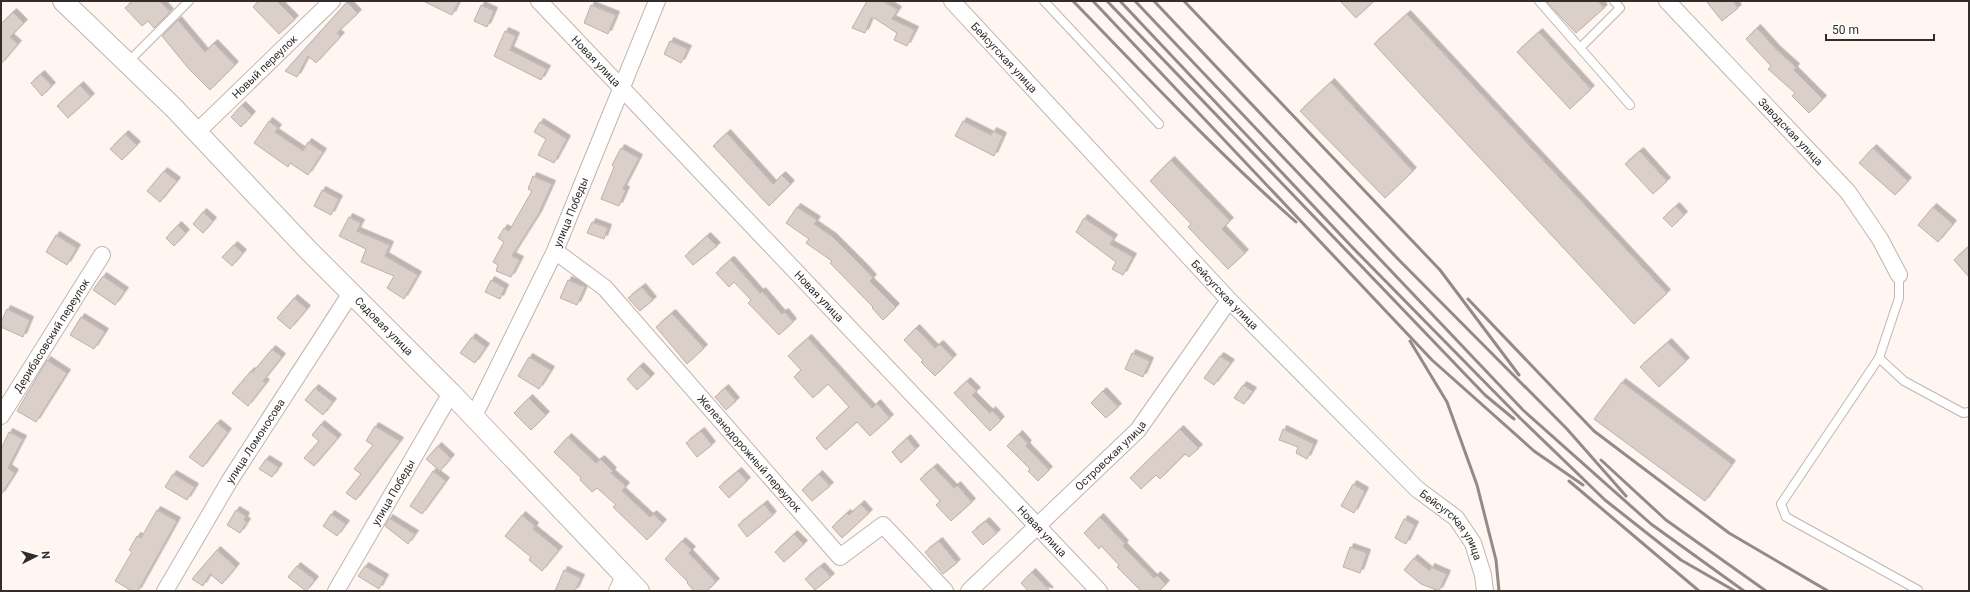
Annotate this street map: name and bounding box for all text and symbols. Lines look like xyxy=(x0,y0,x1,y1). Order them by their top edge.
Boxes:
scale bar xyxy=(1826,16,1934,42)
street label: Бейсугская улица xyxy=(968,20,1040,96)
text: 50 m xyxy=(1832,23,1859,37)
street label: Новый переулок xyxy=(229,32,300,101)
street label: Новая улица xyxy=(569,33,623,90)
street label: Заводская улица xyxy=(1755,96,1825,168)
street label: улица Победы xyxy=(551,176,591,249)
street label: Бейсугская улица xyxy=(1188,258,1261,333)
street label: Новая улица xyxy=(792,268,846,325)
street label: Дерибасовский переулок xyxy=(11,276,93,395)
street label: Садовая улица xyxy=(352,294,416,358)
street label: Железнодорожный переулок xyxy=(695,393,804,515)
street label: улица Ломоносова xyxy=(223,396,288,486)
street label: Островская улица xyxy=(1073,419,1149,493)
street label: улица Победы xyxy=(369,457,418,528)
street label: Бейсугская улица xyxy=(1417,487,1484,562)
street label: Новая улица xyxy=(1015,503,1069,560)
north arrow xyxy=(16,536,56,576)
text: N xyxy=(39,550,52,560)

